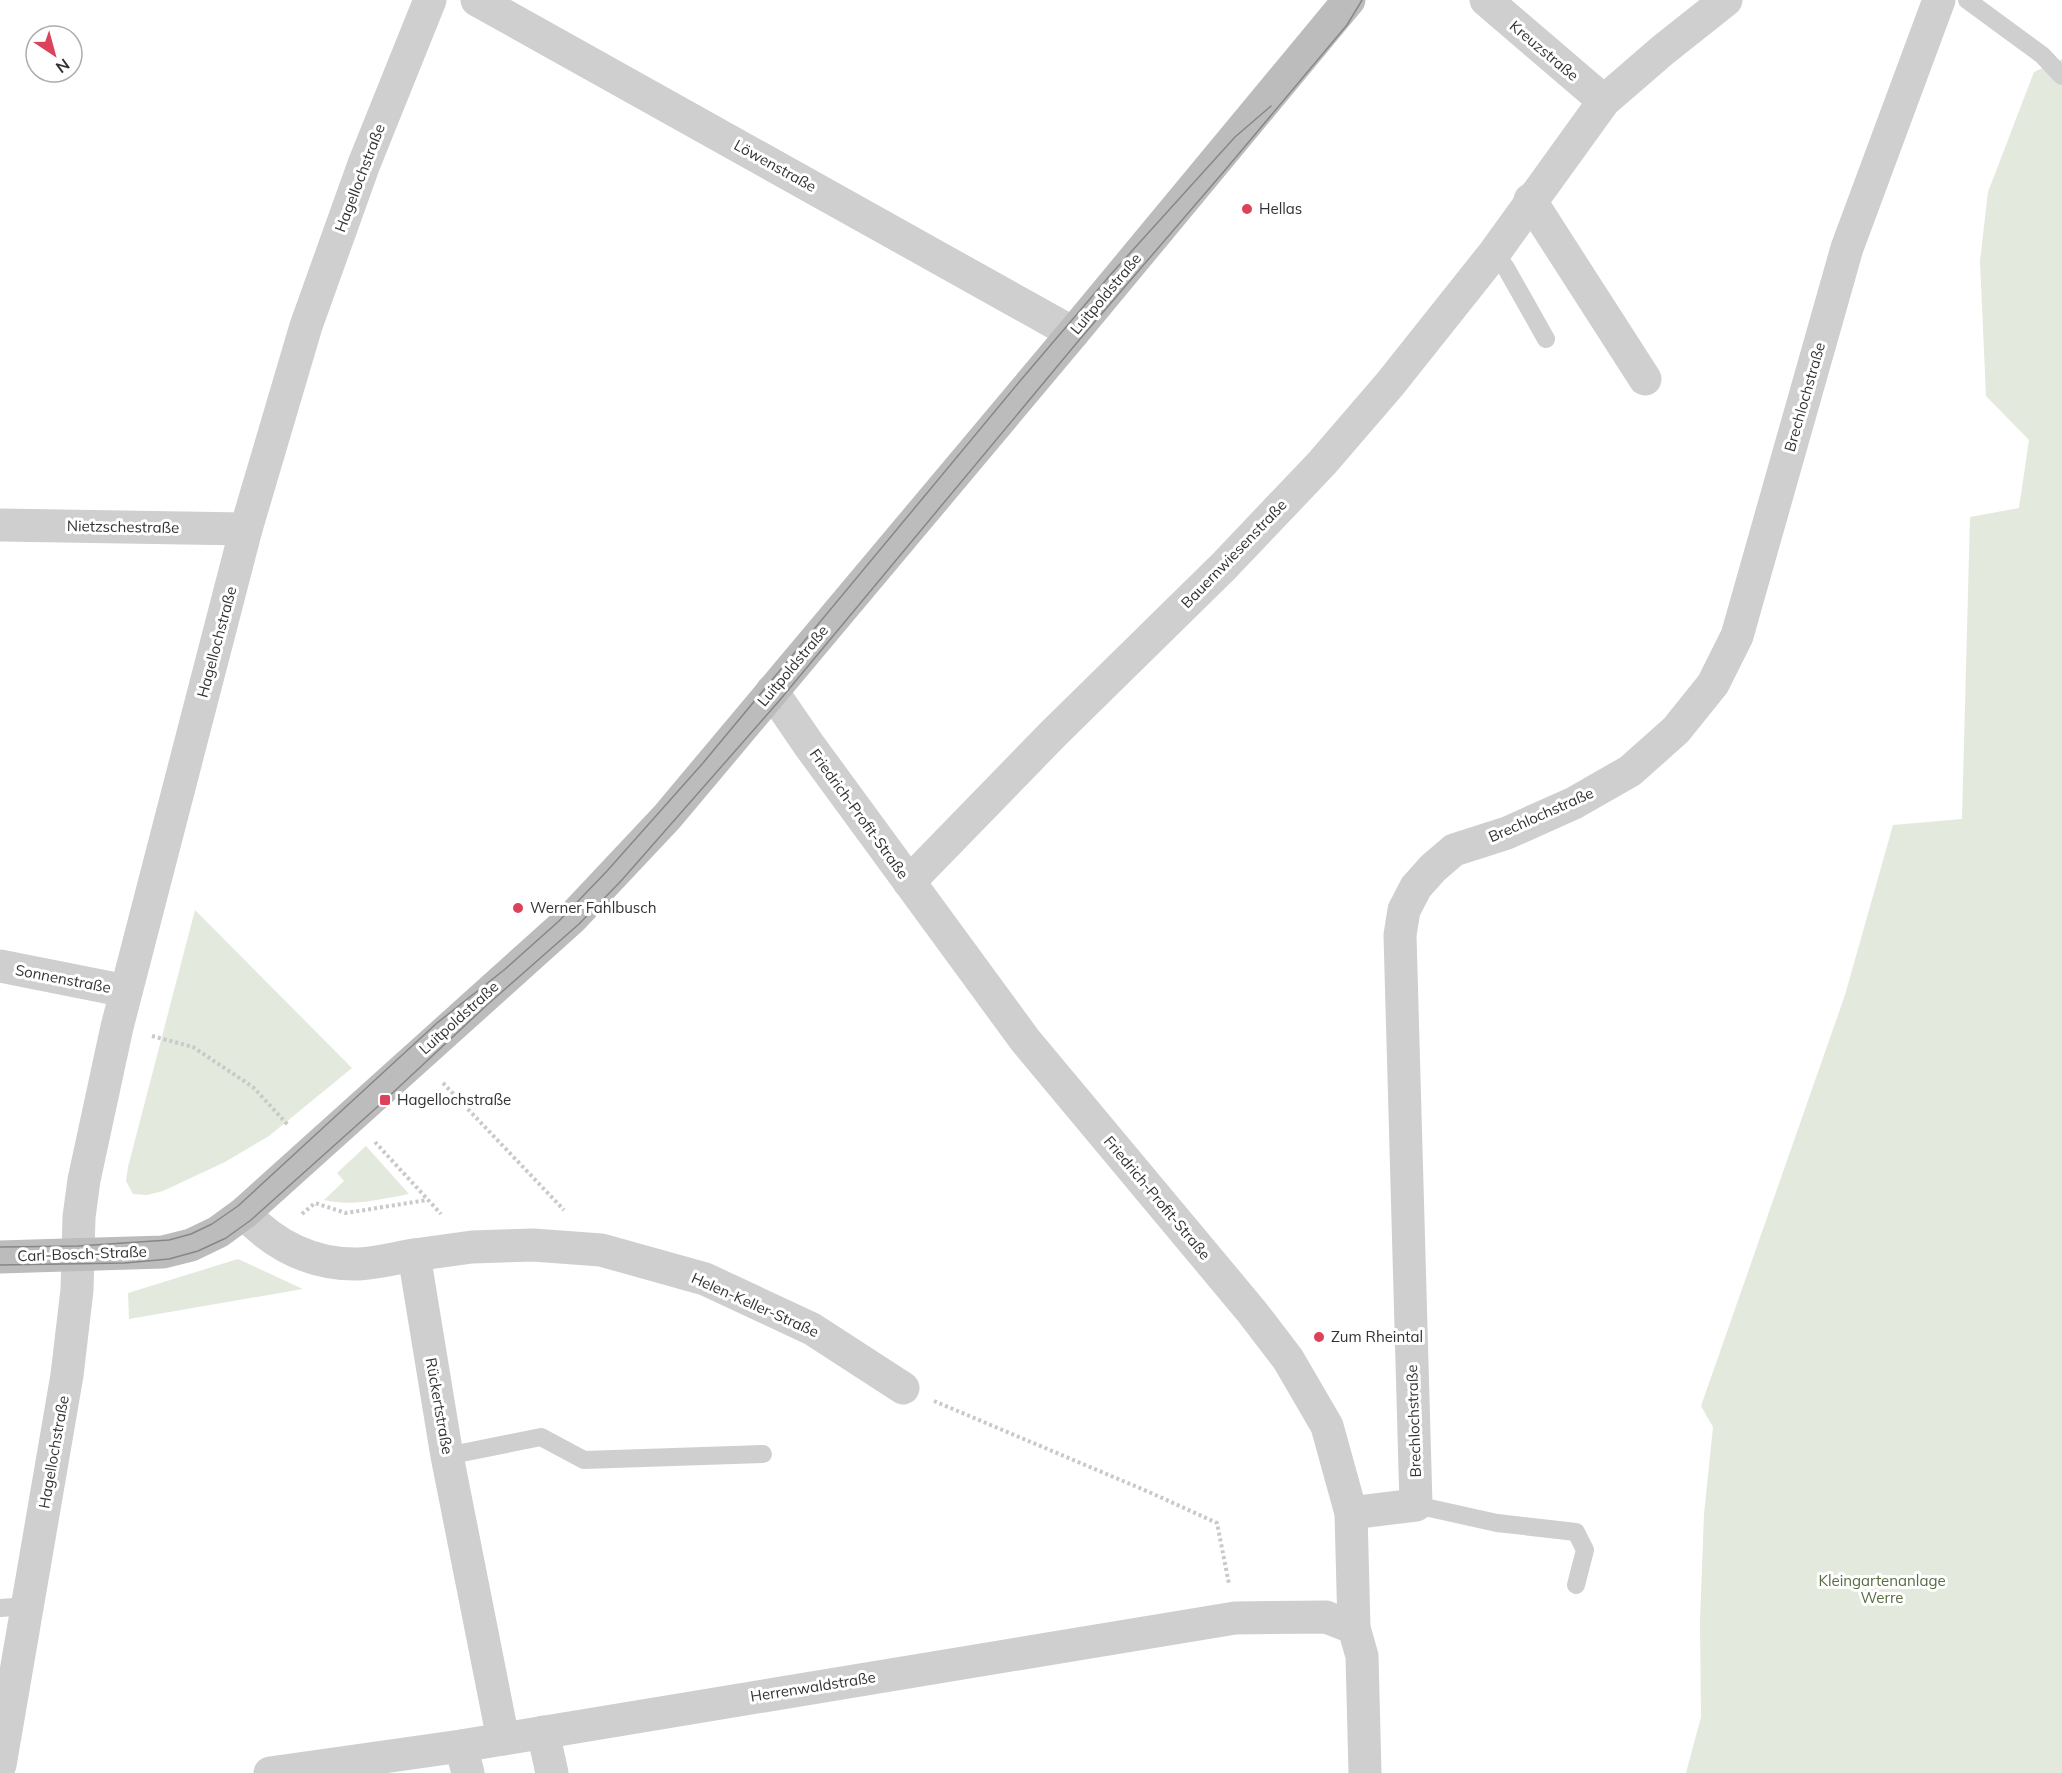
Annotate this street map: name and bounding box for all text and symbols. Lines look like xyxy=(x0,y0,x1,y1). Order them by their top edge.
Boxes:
street label: Kreuzstraße xyxy=(1506,16,1583,85)
north arrow xyxy=(24,24,84,84)
text: N xyxy=(52,54,74,78)
street label: Hagellochstraße xyxy=(330,121,389,235)
street label: Löwenstraße xyxy=(731,135,820,196)
place label: Hellas xyxy=(1259,199,1302,218)
marker: Hellas xyxy=(1240,202,1254,216)
street label: Luitpoldstraße xyxy=(1066,249,1145,338)
street label: Brechlochstraße xyxy=(1780,340,1829,454)
street label: Bauernwiesenstraße xyxy=(1177,495,1290,612)
street label: Nietzschestraße xyxy=(67,516,179,537)
street label: Hagellochstraße xyxy=(193,584,240,700)
street label: Luitpoldstraße xyxy=(753,621,832,710)
street label: Friedrich-Profit-Straße xyxy=(806,745,913,882)
street label: Brechlochstraße xyxy=(1485,783,1596,846)
place label: Werner Fahlbusch xyxy=(530,898,657,917)
marker: Werner Fahlbusch xyxy=(511,901,525,915)
street label: Sonnenstraße xyxy=(14,960,113,997)
street label: Luitpoldstraße xyxy=(415,977,502,1058)
place label: Hagellochstraße xyxy=(397,1090,511,1109)
marker: Hagellochstraße xyxy=(378,1093,392,1107)
street label: Friedrich-Profit-Straße xyxy=(1100,1132,1215,1264)
street label: Carl-Bosch-Straße xyxy=(17,1242,147,1265)
street label: Helen-Keller-Straße xyxy=(689,1268,822,1341)
place label: Zum Rheintal xyxy=(1331,1327,1423,1346)
marker: Zum Rheintal xyxy=(1312,1330,1326,1344)
street label: Rückertstraße xyxy=(422,1356,457,1456)
street label: Brechlochstraße xyxy=(1402,1364,1425,1478)
street label: Hagellochstraße xyxy=(34,1394,73,1510)
park label: Kleingartenanlage Werre xyxy=(1818,1571,1946,1607)
street label: Herrenwaldstraße xyxy=(749,1667,877,1706)

